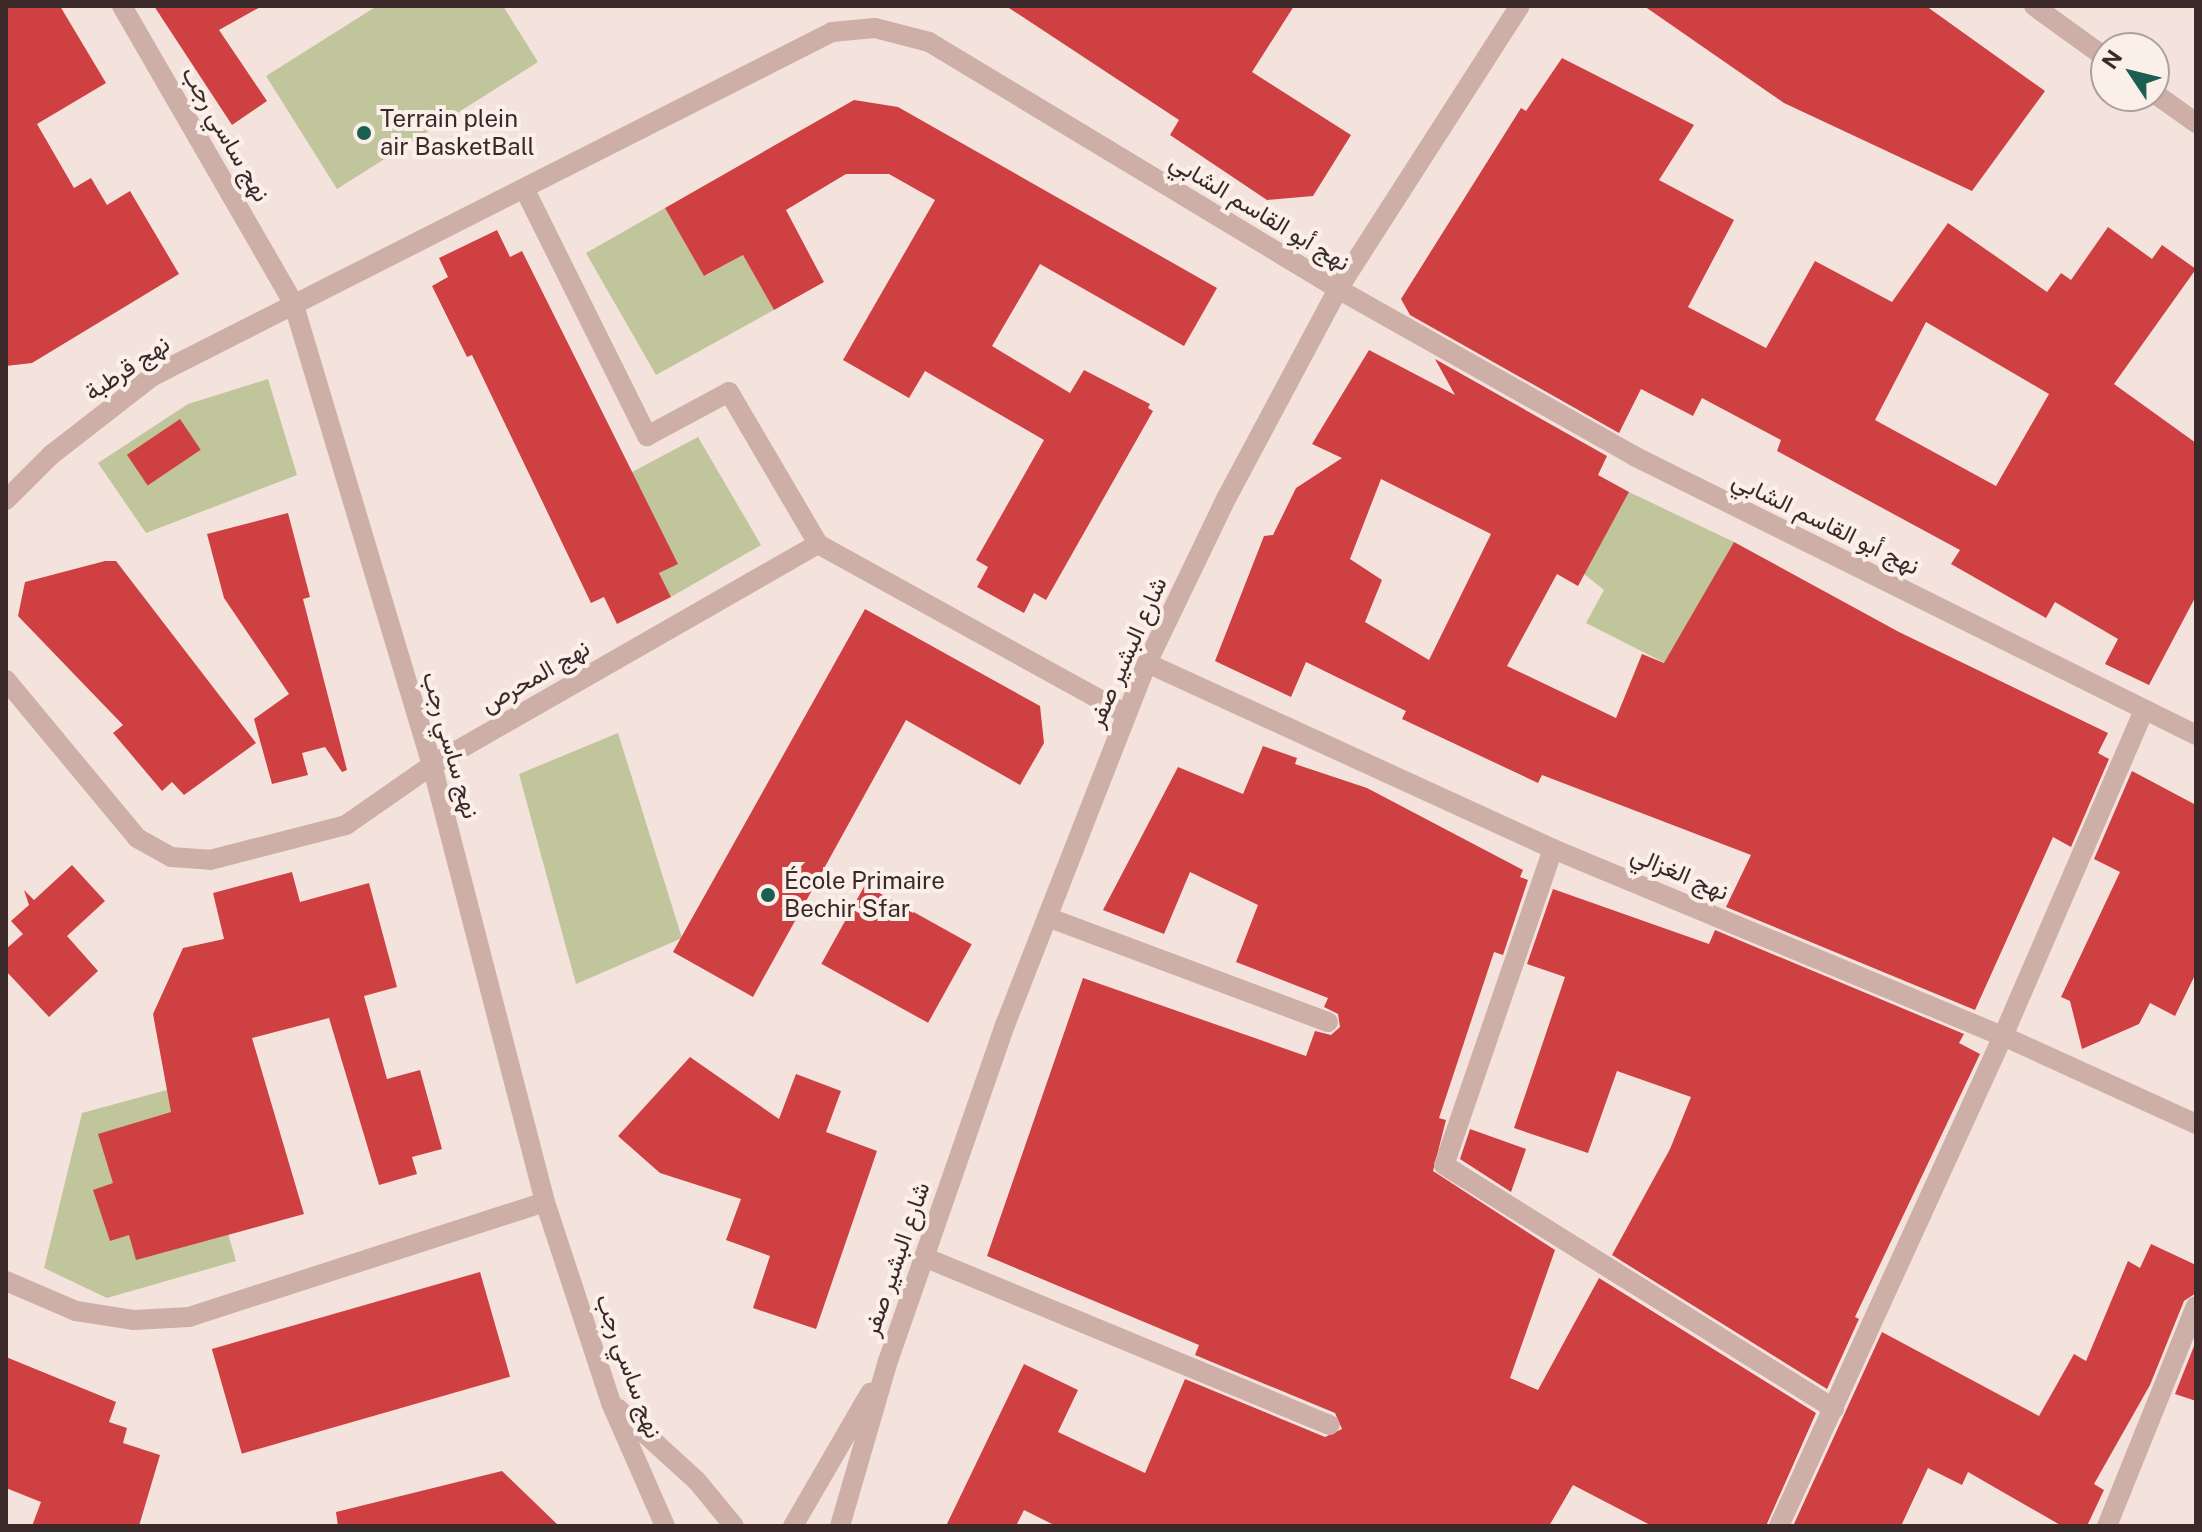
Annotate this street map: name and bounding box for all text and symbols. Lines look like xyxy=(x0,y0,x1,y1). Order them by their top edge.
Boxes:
north arrow xyxy=(2090,32,2170,112)
text: N xyxy=(2096,45,2128,74)
street label: نهج ساسي رجب xyxy=(176,61,276,207)
place label: Terrain plein air BasketBall xyxy=(380,105,535,161)
marker: Terrain plein air BasketBall xyxy=(355,124,373,142)
street label: نهج أبو القاسم الشابي xyxy=(1165,147,1355,277)
street label: نهج قرطبة xyxy=(79,329,175,407)
street label: نهج أبو القاسم الشابي xyxy=(1728,465,1924,581)
street label: شارع البشير صفر xyxy=(1081,573,1173,731)
street label: نهج المحرص xyxy=(475,633,595,719)
street label: نهج ساسي رجب xyxy=(416,668,486,822)
street label: نهج الغزالي xyxy=(1627,840,1733,906)
place label: École Primaire Bechir Sfar xyxy=(784,867,945,923)
marker: École Primaire Bechir Sfar xyxy=(759,886,777,904)
street label: شارع البشير صفر xyxy=(856,1178,936,1340)
street label: نهج ساسي رجب xyxy=(590,1290,668,1442)

